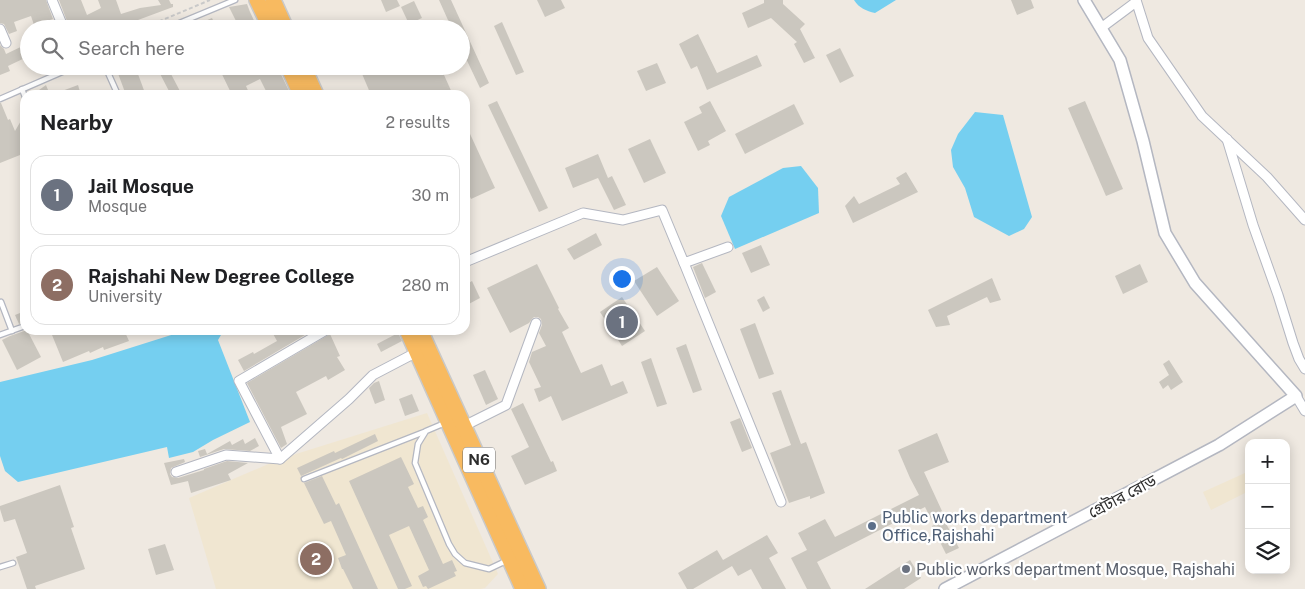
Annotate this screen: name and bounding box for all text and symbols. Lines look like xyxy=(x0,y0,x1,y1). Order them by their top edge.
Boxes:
search box xyxy=(20,20,470,75)
icon: search xyxy=(38,34,66,62)
text: Search here xyxy=(78,37,185,59)
text: Nearby xyxy=(40,110,113,135)
text: 2 results xyxy=(385,113,450,132)
text: Jail Mosque xyxy=(88,175,194,197)
text: 1 xyxy=(54,186,60,205)
text: 30 m xyxy=(412,186,449,205)
text: Mosque xyxy=(88,197,147,216)
text: Rajshahi New Degree College xyxy=(88,265,354,287)
your location xyxy=(609,266,635,292)
text: 2 xyxy=(52,276,62,295)
text: 280 m xyxy=(402,276,449,295)
text: University xyxy=(88,287,162,306)
pin: 1 xyxy=(606,303,638,341)
map controls xyxy=(1245,439,1290,574)
button: + xyxy=(1245,439,1290,484)
road number: N6 xyxy=(463,448,495,472)
street label: গ্রেটার রোড xyxy=(1085,470,1160,522)
button: − xyxy=(1245,484,1290,529)
place label: Public works department Office,Rajshahi xyxy=(882,508,1067,545)
marker: Public works department Office,Rajshahi xyxy=(866,520,878,532)
button: layers xyxy=(1245,529,1290,574)
pin: 2 xyxy=(300,540,332,578)
place label: Public works department Mosque, Rajshahi xyxy=(916,560,1235,579)
marker: Public works department Mosque, Rajshahi xyxy=(900,563,912,575)

